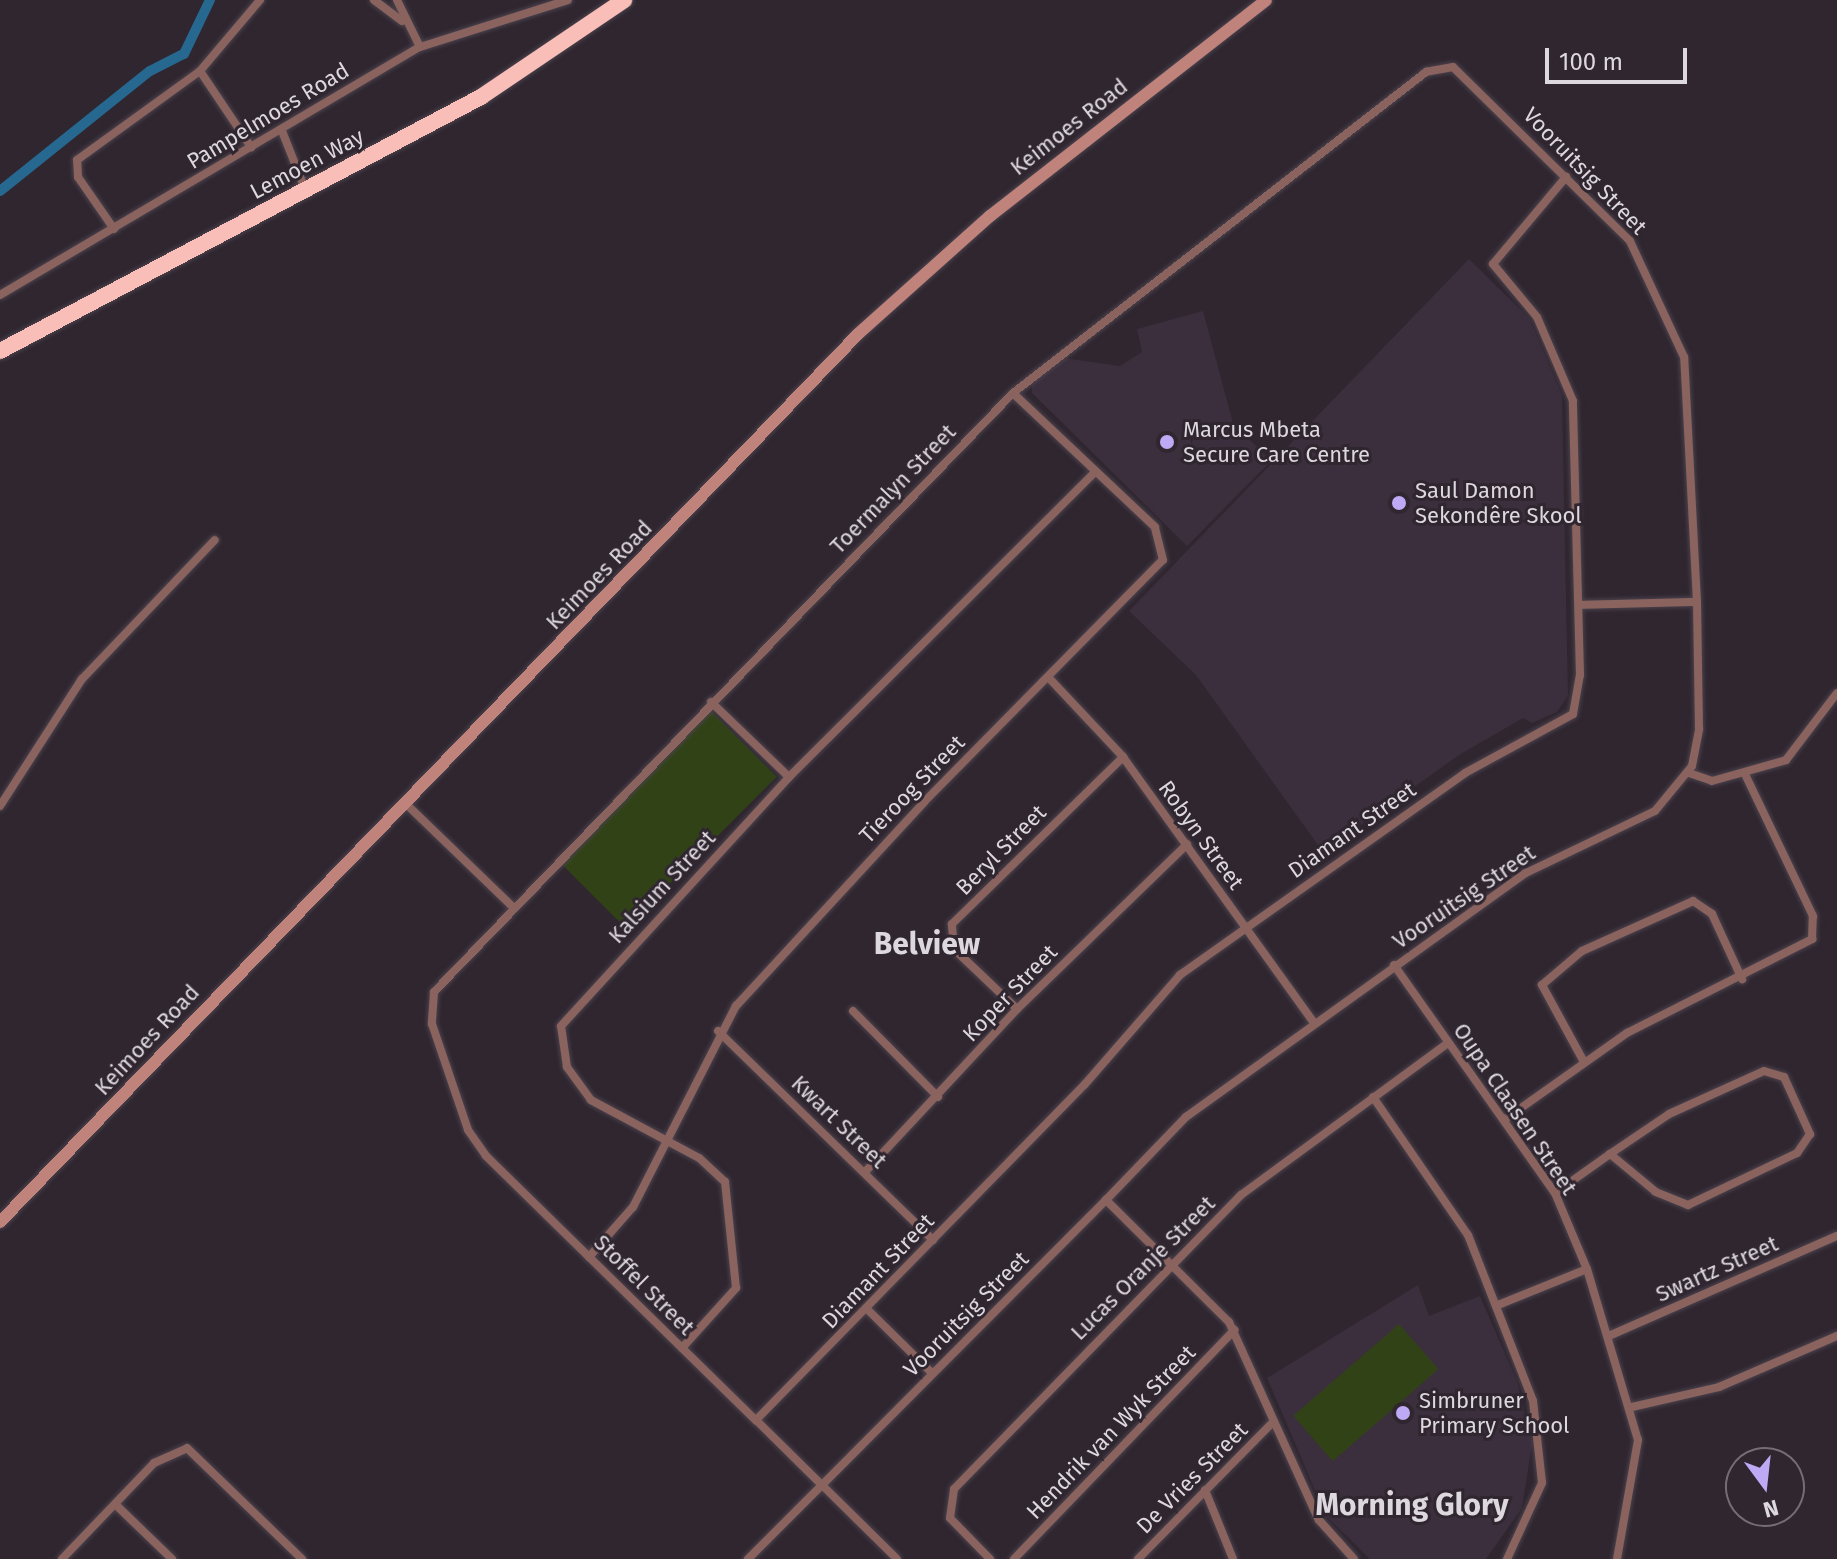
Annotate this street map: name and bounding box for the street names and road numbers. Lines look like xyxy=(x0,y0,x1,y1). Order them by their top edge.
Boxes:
street label: Pampelmoes Road xyxy=(182,57,354,175)
street label: Keimoes Road xyxy=(1005,73,1133,181)
street label: Vooruitsig Street xyxy=(1518,102,1652,240)
street label: Lemoen Way xyxy=(246,123,368,205)
street label: Toermalyn Street xyxy=(825,419,961,559)
street label: Keimoes Road xyxy=(540,515,658,635)
street label: Tieroog Street xyxy=(854,729,970,849)
street label: Robyn Street xyxy=(1153,775,1249,895)
street label: Diamant Street xyxy=(1283,776,1421,884)
street label: Beryl Street xyxy=(950,799,1052,901)
street label: Kalsium Street xyxy=(603,825,721,949)
street label: Vooruitsig Street xyxy=(1388,840,1540,954)
street label: Koper Street xyxy=(957,939,1063,1047)
street label: Keimoes Road xyxy=(89,979,205,1101)
street label: Oupa Claasen Street xyxy=(1448,1018,1582,1200)
street label: Kwart Street xyxy=(786,1070,892,1174)
street label: Lucas Oranje Street xyxy=(1065,1190,1221,1346)
street label: Diamant Street xyxy=(817,1208,939,1334)
street label: Stoffel Street xyxy=(588,1229,700,1341)
street label: Swartz Street xyxy=(1652,1230,1782,1308)
street label: Vooruitsig Street xyxy=(898,1246,1034,1382)
street label: Hendrik van Wyk Street xyxy=(1021,1339,1201,1525)
street label: De Vries Street xyxy=(1131,1417,1253,1539)

